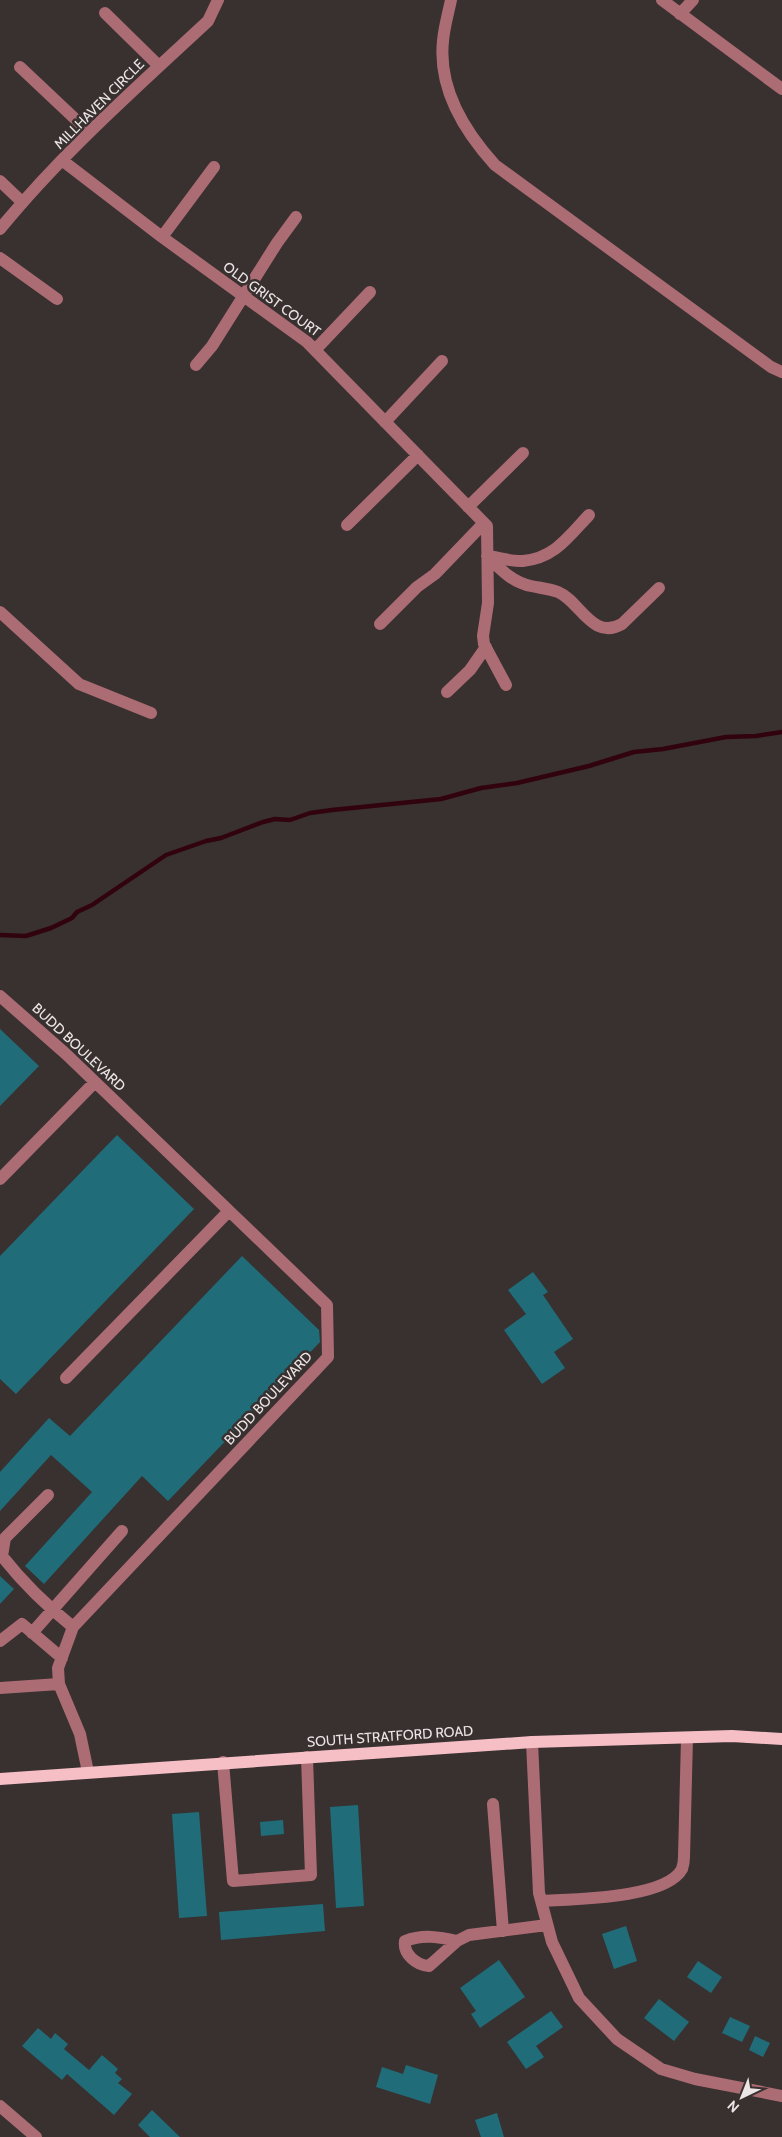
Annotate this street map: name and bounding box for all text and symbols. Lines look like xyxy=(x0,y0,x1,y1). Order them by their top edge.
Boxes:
street label: MILLHAVEN CIRCLE xyxy=(50,55,148,153)
street label: OLD GRIST COURT xyxy=(220,258,325,341)
street label: BUDD BOULEVARD xyxy=(29,999,129,1095)
street label: BUDD BOULEVARD xyxy=(220,1348,316,1448)
street label: SOUTH STRATFORD ROAD xyxy=(306,1721,474,1751)
north arrow xyxy=(717,2072,767,2122)
text: N xyxy=(723,2097,743,2116)

